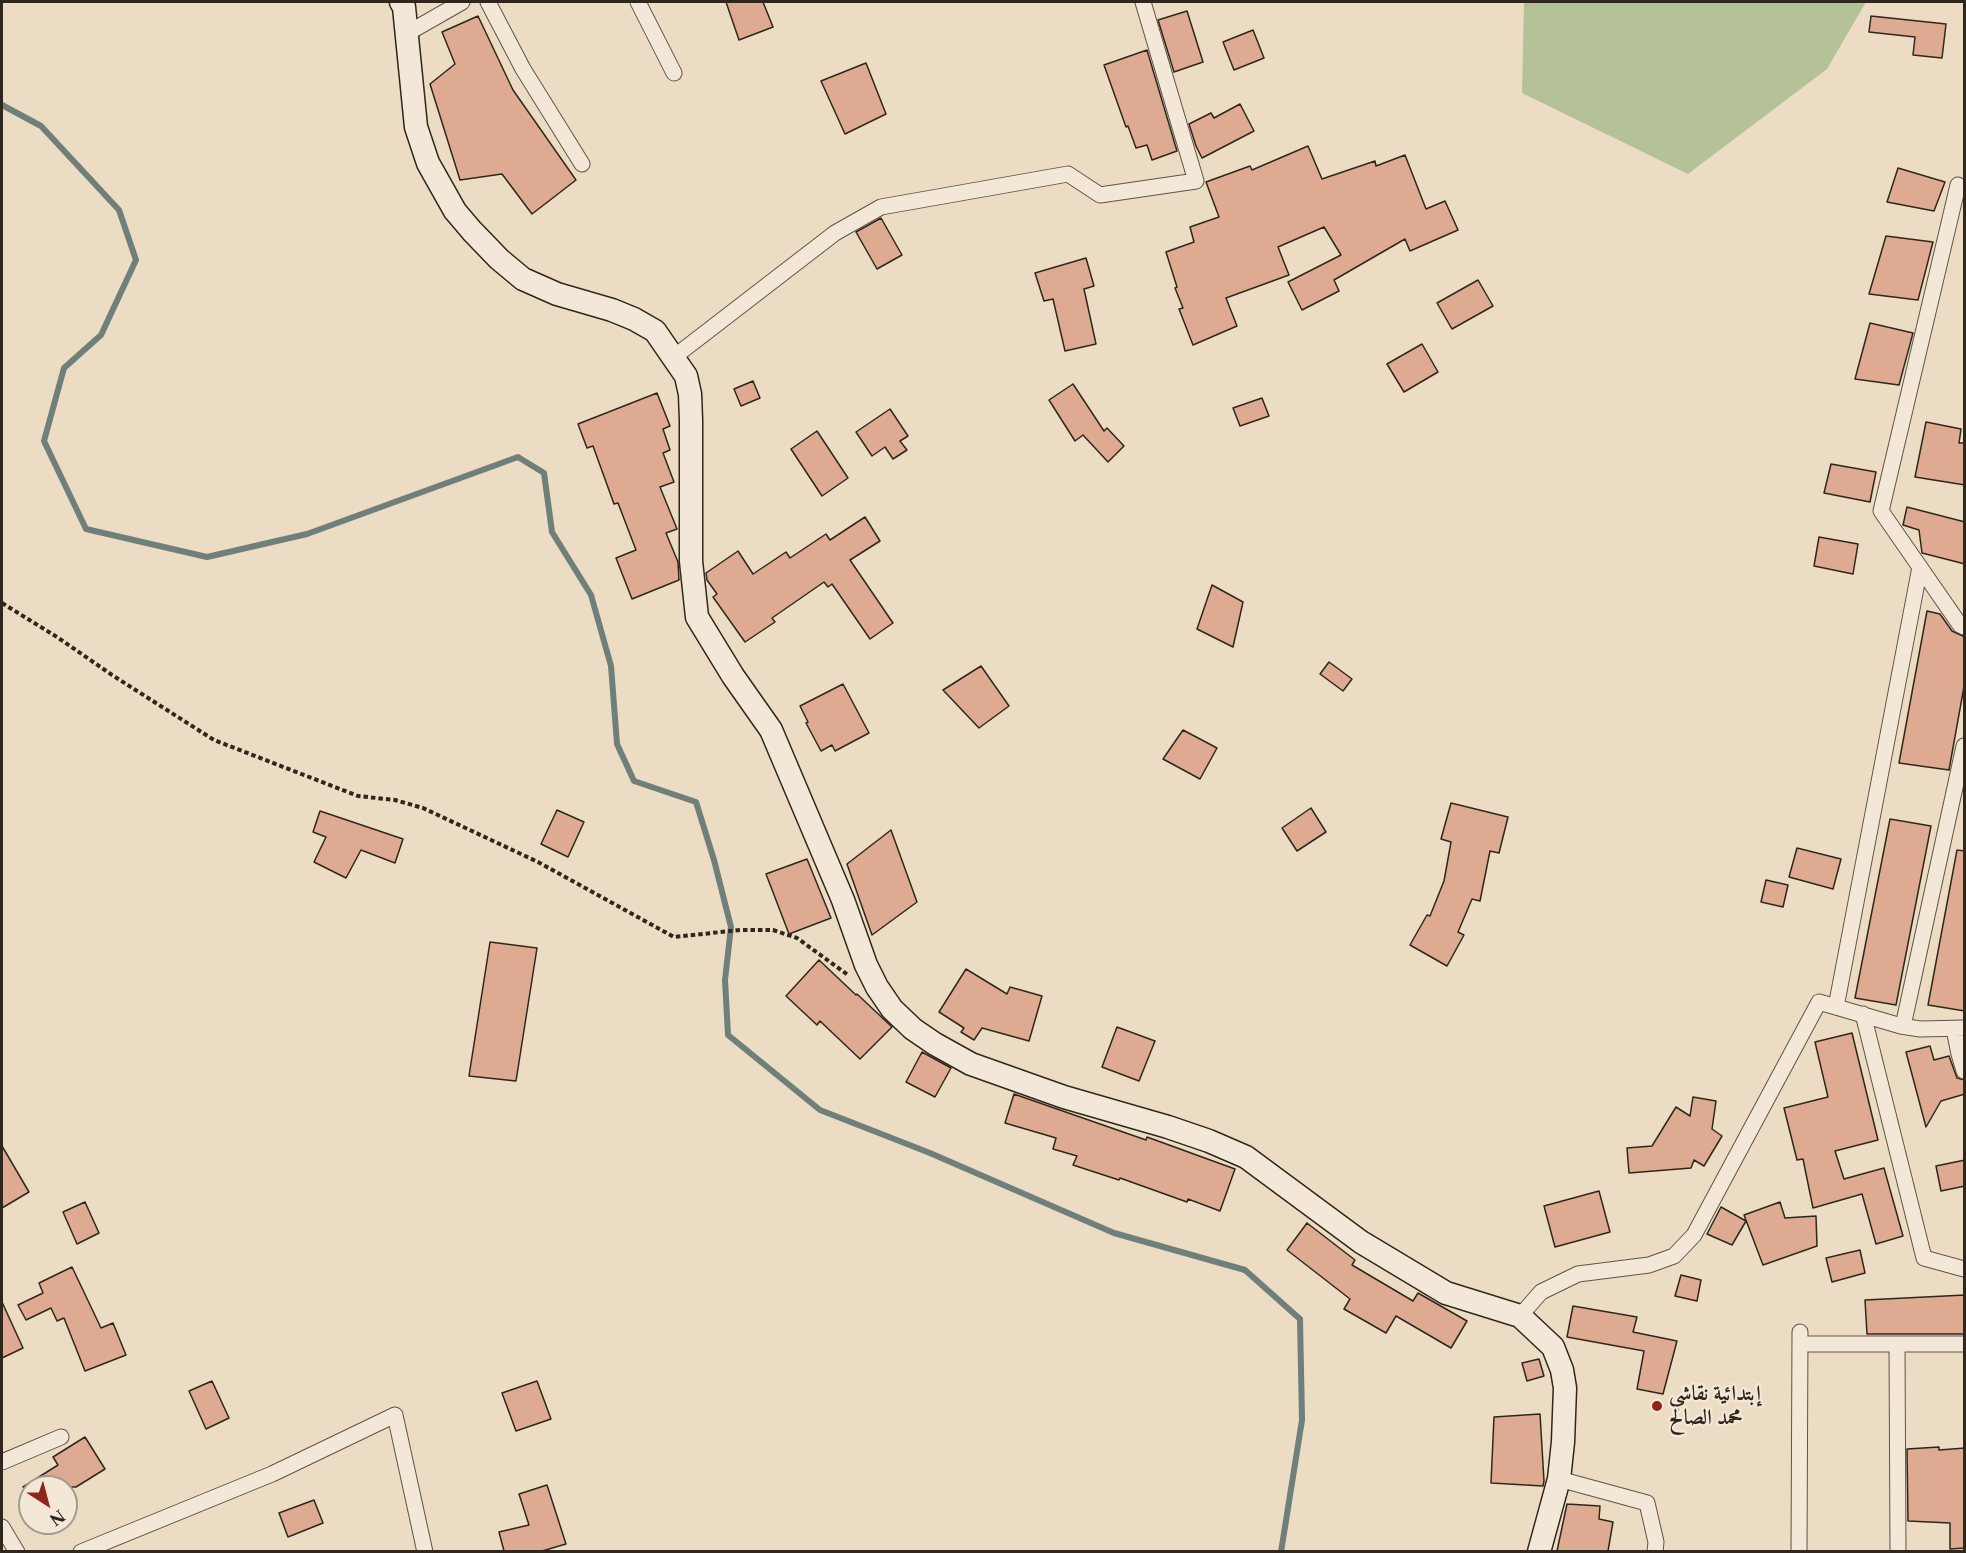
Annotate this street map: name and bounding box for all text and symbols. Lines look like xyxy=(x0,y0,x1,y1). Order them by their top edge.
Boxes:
place label: إبتدائية نقاشي محمد الصالح xyxy=(1669,1381,1761,1431)
marker: إبتدائية نقاشي محمد الصالح xyxy=(1650,1399,1664,1413)
north arrow xyxy=(18,1475,78,1535)
text: N xyxy=(46,1506,69,1530)

